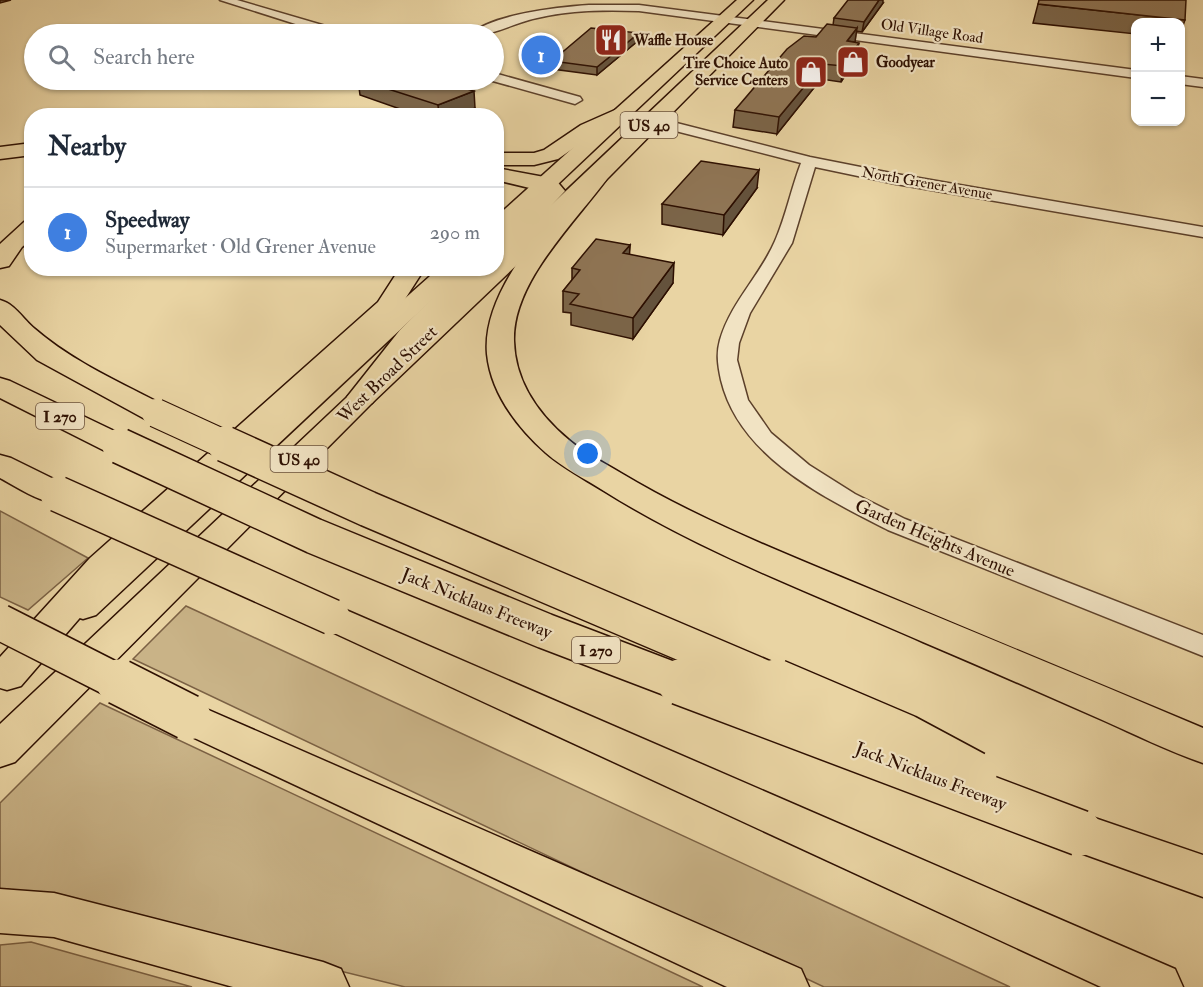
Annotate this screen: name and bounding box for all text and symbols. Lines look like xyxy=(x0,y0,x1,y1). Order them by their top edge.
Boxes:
street label: Old Village Road xyxy=(880,15,985,48)
map controls xyxy=(1131,18,1185,126)
button: + xyxy=(1131,18,1185,72)
restaurant icon: Waffle House xyxy=(593,22,629,58)
search box xyxy=(24,24,504,90)
place label: Waffle House xyxy=(633,31,714,50)
pin: 1 xyxy=(522,32,560,78)
icon: search xyxy=(45,41,78,74)
text: Search here xyxy=(93,43,195,71)
shop icon: Goodyear xyxy=(835,44,871,80)
place label: Goodyear xyxy=(876,53,935,73)
place label: Tire Choice Auto Service Centers xyxy=(682,54,789,90)
shop icon: Tire Choice Auto Service Centers xyxy=(793,54,829,90)
button: − xyxy=(1131,72,1185,126)
road number: US 40 xyxy=(620,112,678,138)
text: Nearby xyxy=(48,131,126,163)
street label: North Grener Avenue xyxy=(860,163,994,204)
text: Speedway xyxy=(105,206,189,234)
text: 1 xyxy=(64,220,71,245)
text: 290 m xyxy=(430,220,480,245)
text: Supermarket · Old Grener Avenue xyxy=(105,234,376,259)
street label: West Broad Street xyxy=(332,321,442,429)
road number: I 270 xyxy=(36,403,84,429)
your location xyxy=(573,439,602,468)
road number: US 40 xyxy=(270,446,328,472)
street label: Garden Heights Avenue xyxy=(851,494,1019,583)
street label: Jack Nicklaus Freeway xyxy=(397,562,557,645)
road number: I 270 xyxy=(572,637,620,663)
street label: Jack Nicklaus Freeway xyxy=(851,737,1011,816)

